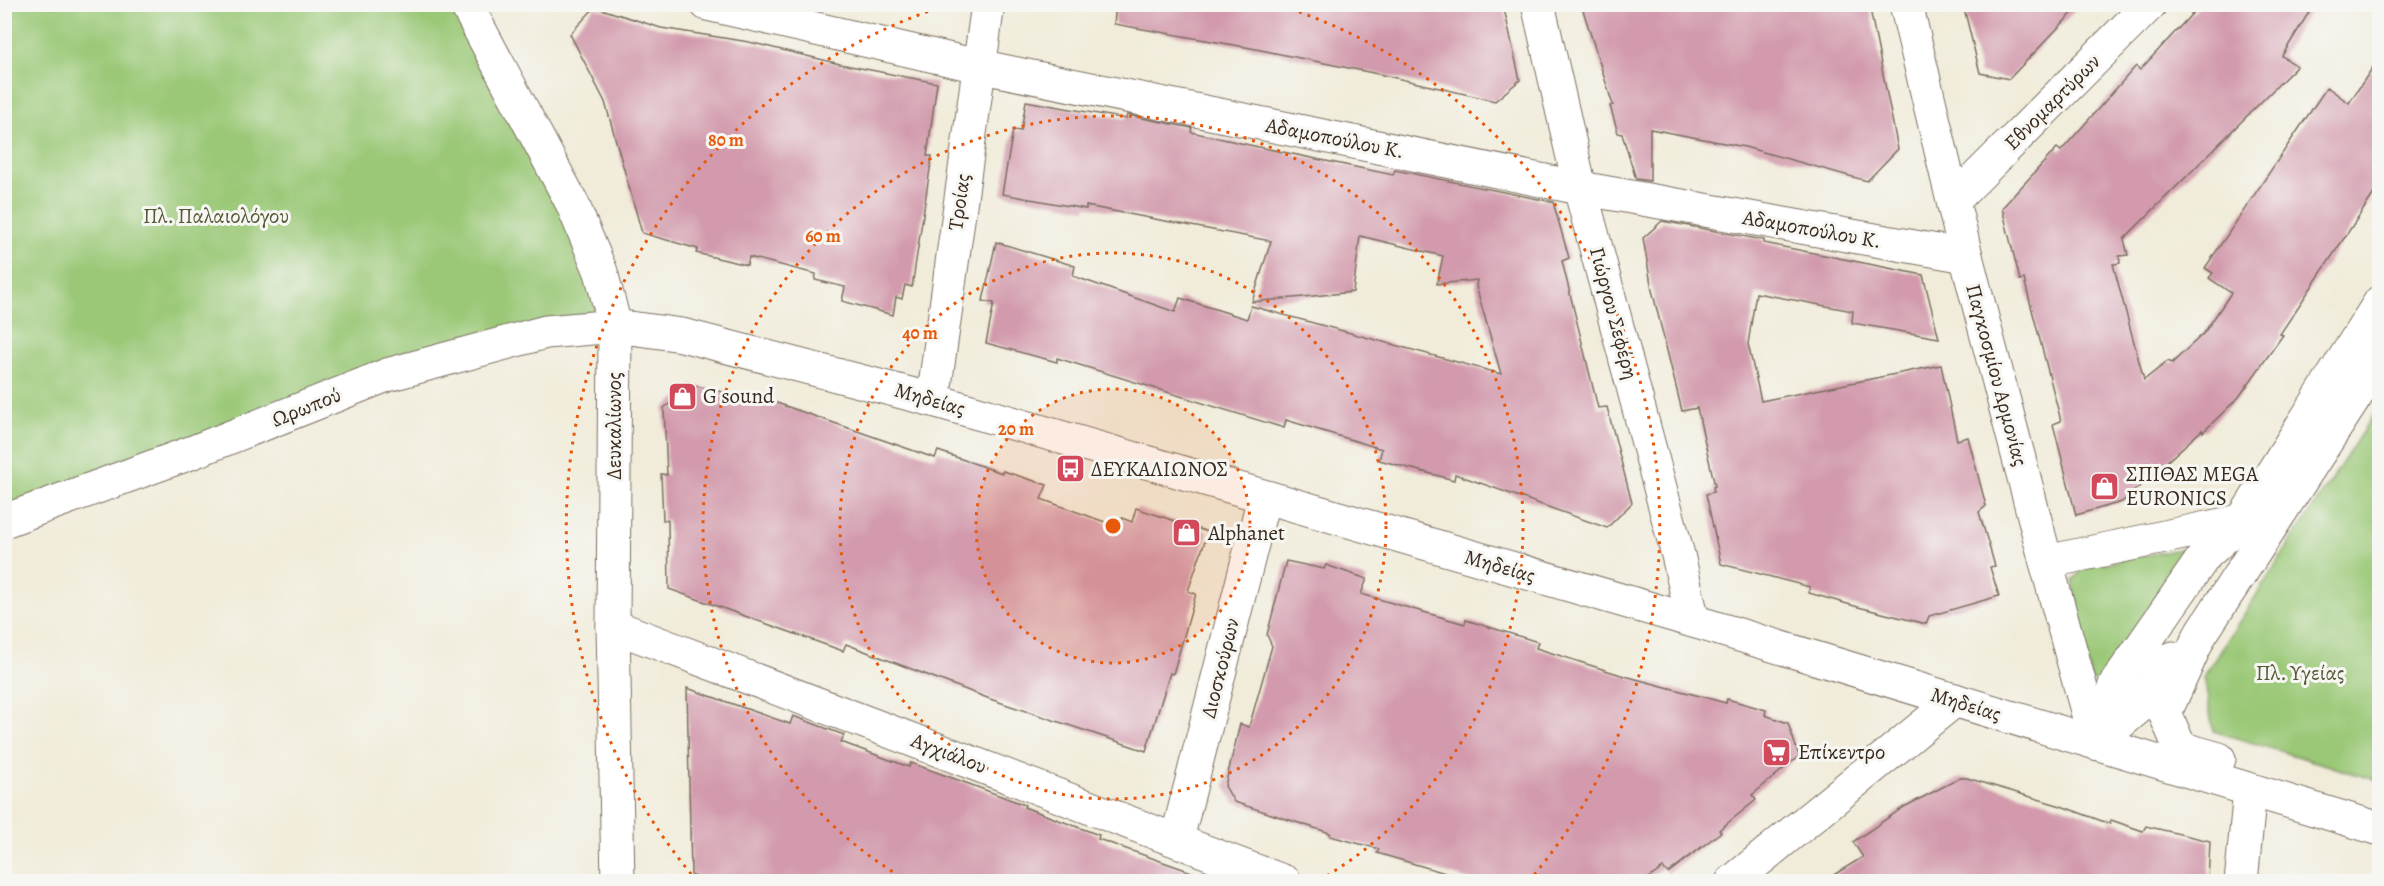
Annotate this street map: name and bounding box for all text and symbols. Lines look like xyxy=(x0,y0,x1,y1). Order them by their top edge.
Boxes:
street label: Εθνομαρτύρων xyxy=(1998,47,2107,156)
street label: Αδαμοπούλου Κ. xyxy=(1262,111,1407,165)
text: 80 m xyxy=(708,128,744,152)
street label: Τροίας xyxy=(941,172,977,232)
park label: Πλ. Παλαιολόγου xyxy=(143,202,289,230)
street label: Αδαμοπούλου Κ. xyxy=(1739,203,1884,255)
text: 60 m xyxy=(805,224,841,248)
street label: Γιώργου Σεφέρη xyxy=(1583,244,1645,382)
street label: Παγκοσμίου Αρμονίας xyxy=(1959,281,2035,469)
text: 40 m xyxy=(902,321,938,345)
street label: Δευκαλίωνος xyxy=(600,372,628,480)
street label: Μηδείας xyxy=(891,376,969,422)
street label: Ωρωπού xyxy=(267,380,345,434)
shop icon: G sound xyxy=(666,380,698,412)
place label: G sound xyxy=(703,382,775,410)
text: 20 m xyxy=(998,417,1034,441)
bus stop icon: ΔΕΥΚΑΛΙΩΝΟΣ xyxy=(1054,453,1086,485)
place label: ΔΕΥΚΑΛΙΩΝΟΣ xyxy=(1091,455,1228,483)
place label: ΣΠΙΘΑΣ MEGA EURONICS xyxy=(2126,460,2259,512)
shop icon: ΣΠΙΘΑΣ MEGA EURONICS xyxy=(2089,470,2121,502)
centre of rings xyxy=(1103,516,1123,536)
shop icon: Alphanet xyxy=(1171,517,1203,549)
place label: Alphanet xyxy=(1207,519,1285,547)
street label: Μηδείας xyxy=(1461,543,1539,589)
street label: Διοσκούρων xyxy=(1194,615,1246,721)
park label: Πλ. Υγείας xyxy=(2256,659,2344,687)
street label: Μηδείας xyxy=(1927,680,2005,728)
street label: Αγχιάλου xyxy=(906,725,991,780)
supermarket icon: Επίκεντρο xyxy=(1761,736,1793,768)
place label: Επίκεντρο xyxy=(1798,738,1885,766)

